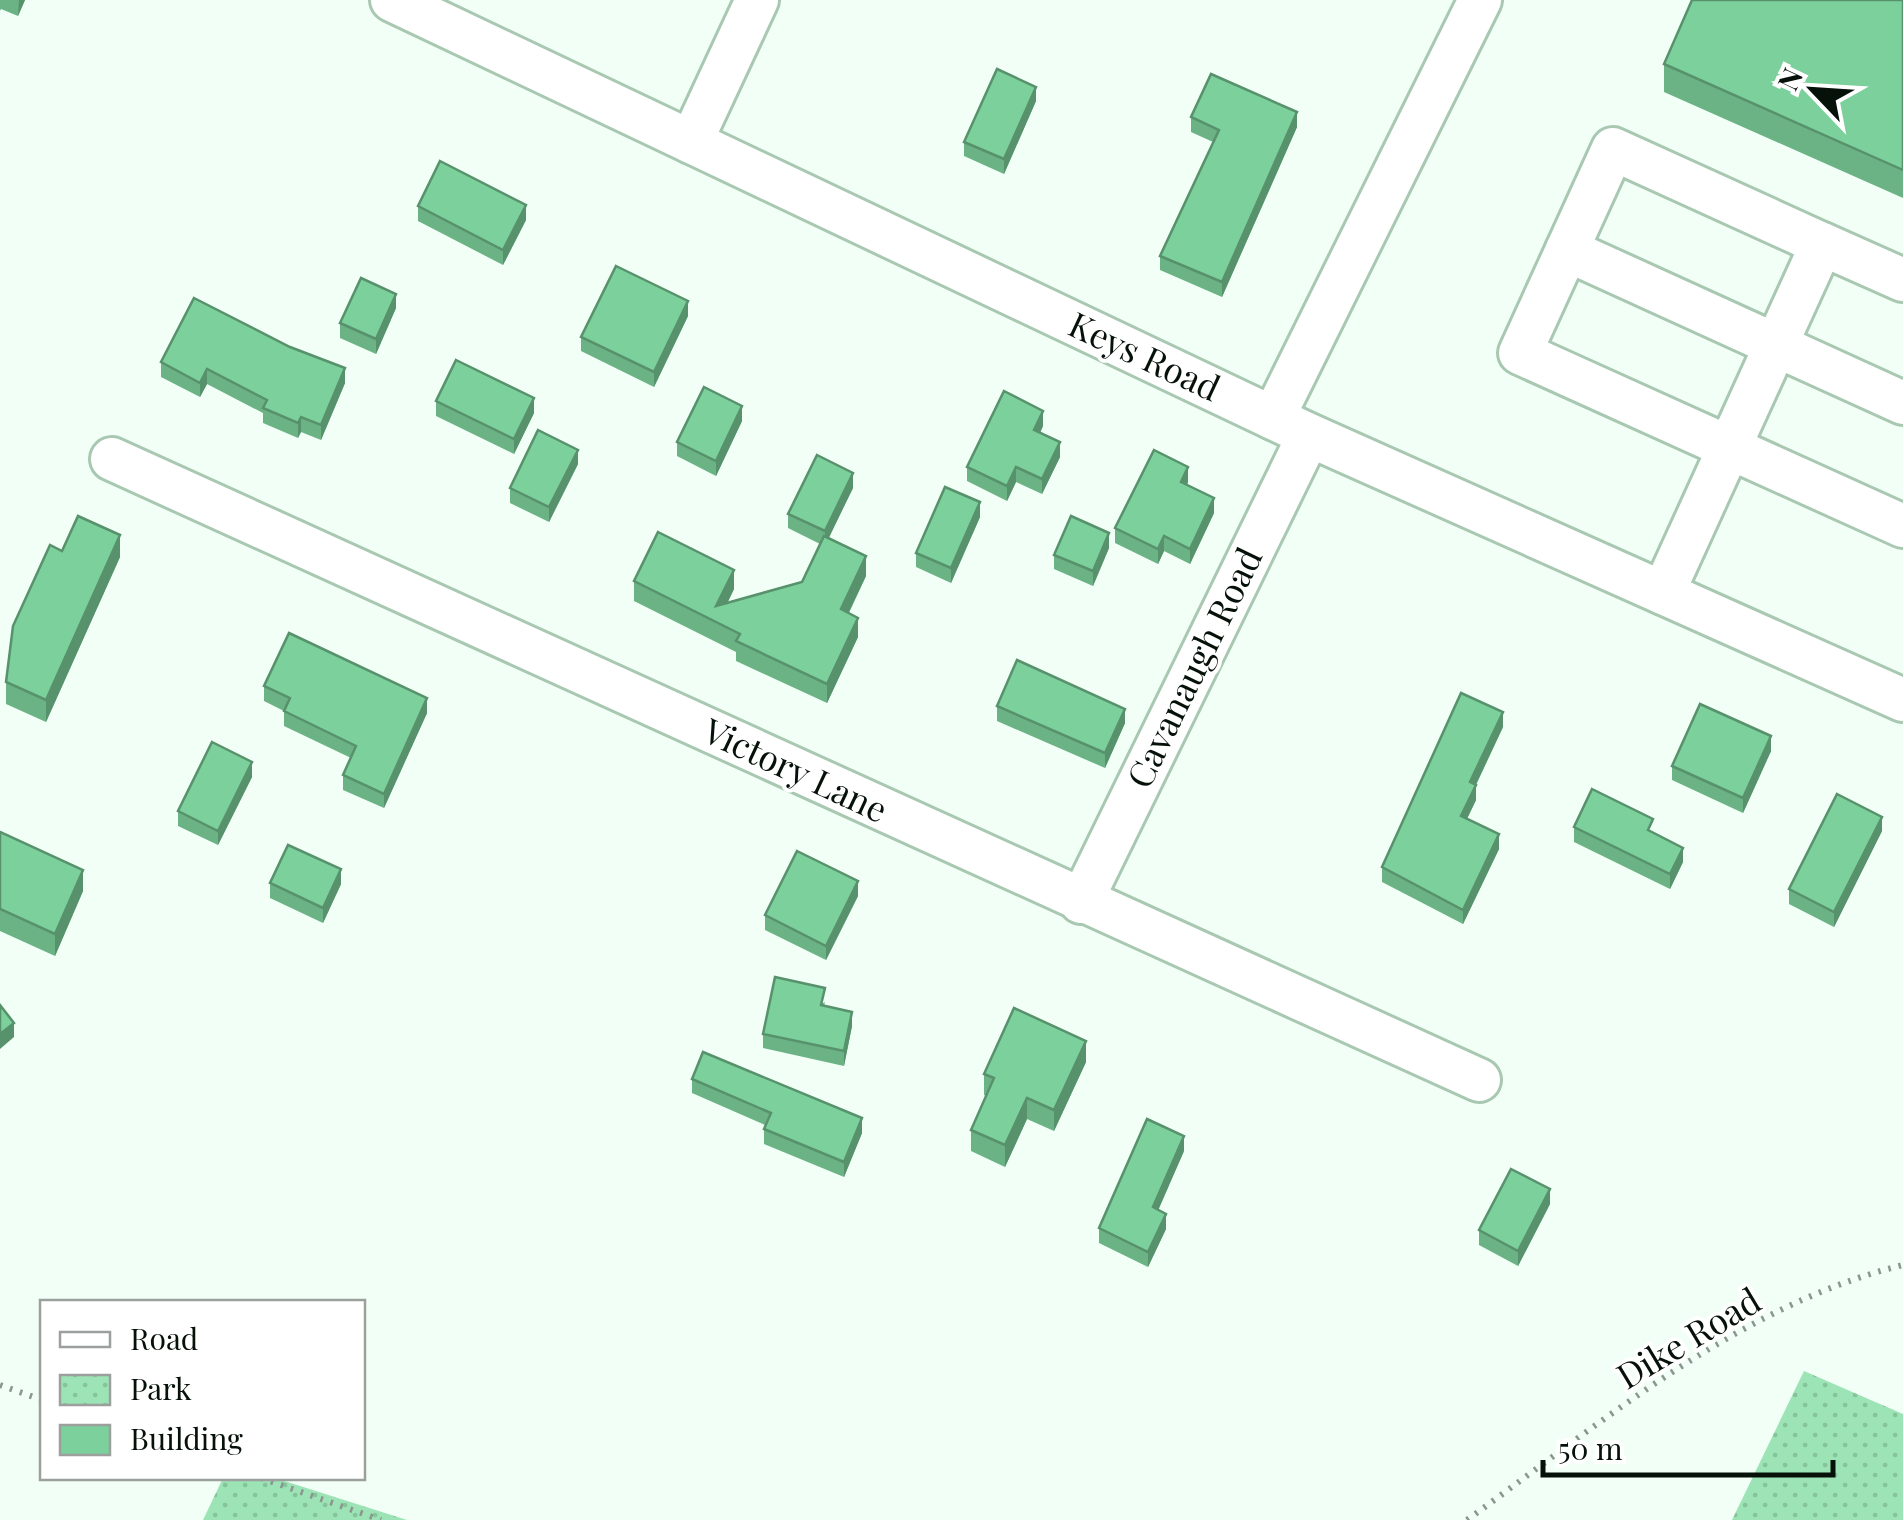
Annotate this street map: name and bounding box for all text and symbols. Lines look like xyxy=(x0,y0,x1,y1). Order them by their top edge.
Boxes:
north arrow xyxy=(1763,40,1863,140)
text: N xyxy=(1768,62,1810,96)
street label: Keys Road xyxy=(1062,299,1228,410)
street label: Cavanaugh Road xyxy=(1114,539,1271,795)
street label: Victory Lane xyxy=(696,705,896,832)
street label: Dike Road xyxy=(1607,1276,1768,1398)
legend xyxy=(40,1300,365,1480)
text: Road xyxy=(130,1318,198,1358)
text: Park xyxy=(130,1368,192,1408)
scale bar xyxy=(1543,1415,1833,1477)
text: Building xyxy=(130,1418,243,1458)
text: 50 m xyxy=(1558,1428,1623,1468)

